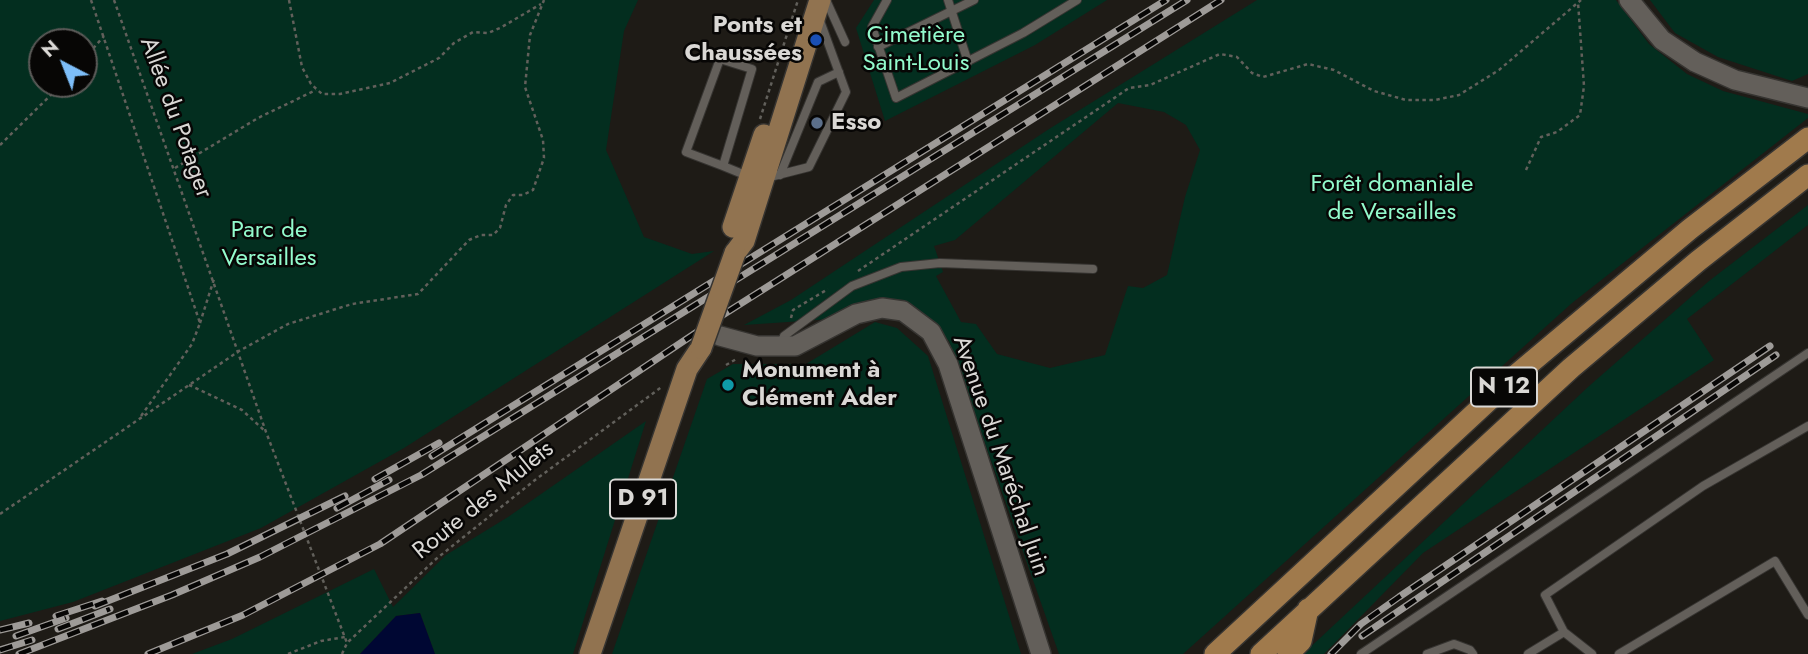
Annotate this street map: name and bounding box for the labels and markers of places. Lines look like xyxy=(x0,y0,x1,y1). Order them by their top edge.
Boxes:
place label: Ponts et Chaussées xyxy=(684,12,802,68)
marker: Ponts et Chaussées xyxy=(808,32,824,48)
place label: Esso xyxy=(831,109,882,137)
marker: Esso xyxy=(809,115,825,131)
place label: Monument à Clément Ader xyxy=(742,357,897,413)
marker: Monument à Clément Ader xyxy=(720,377,736,393)

